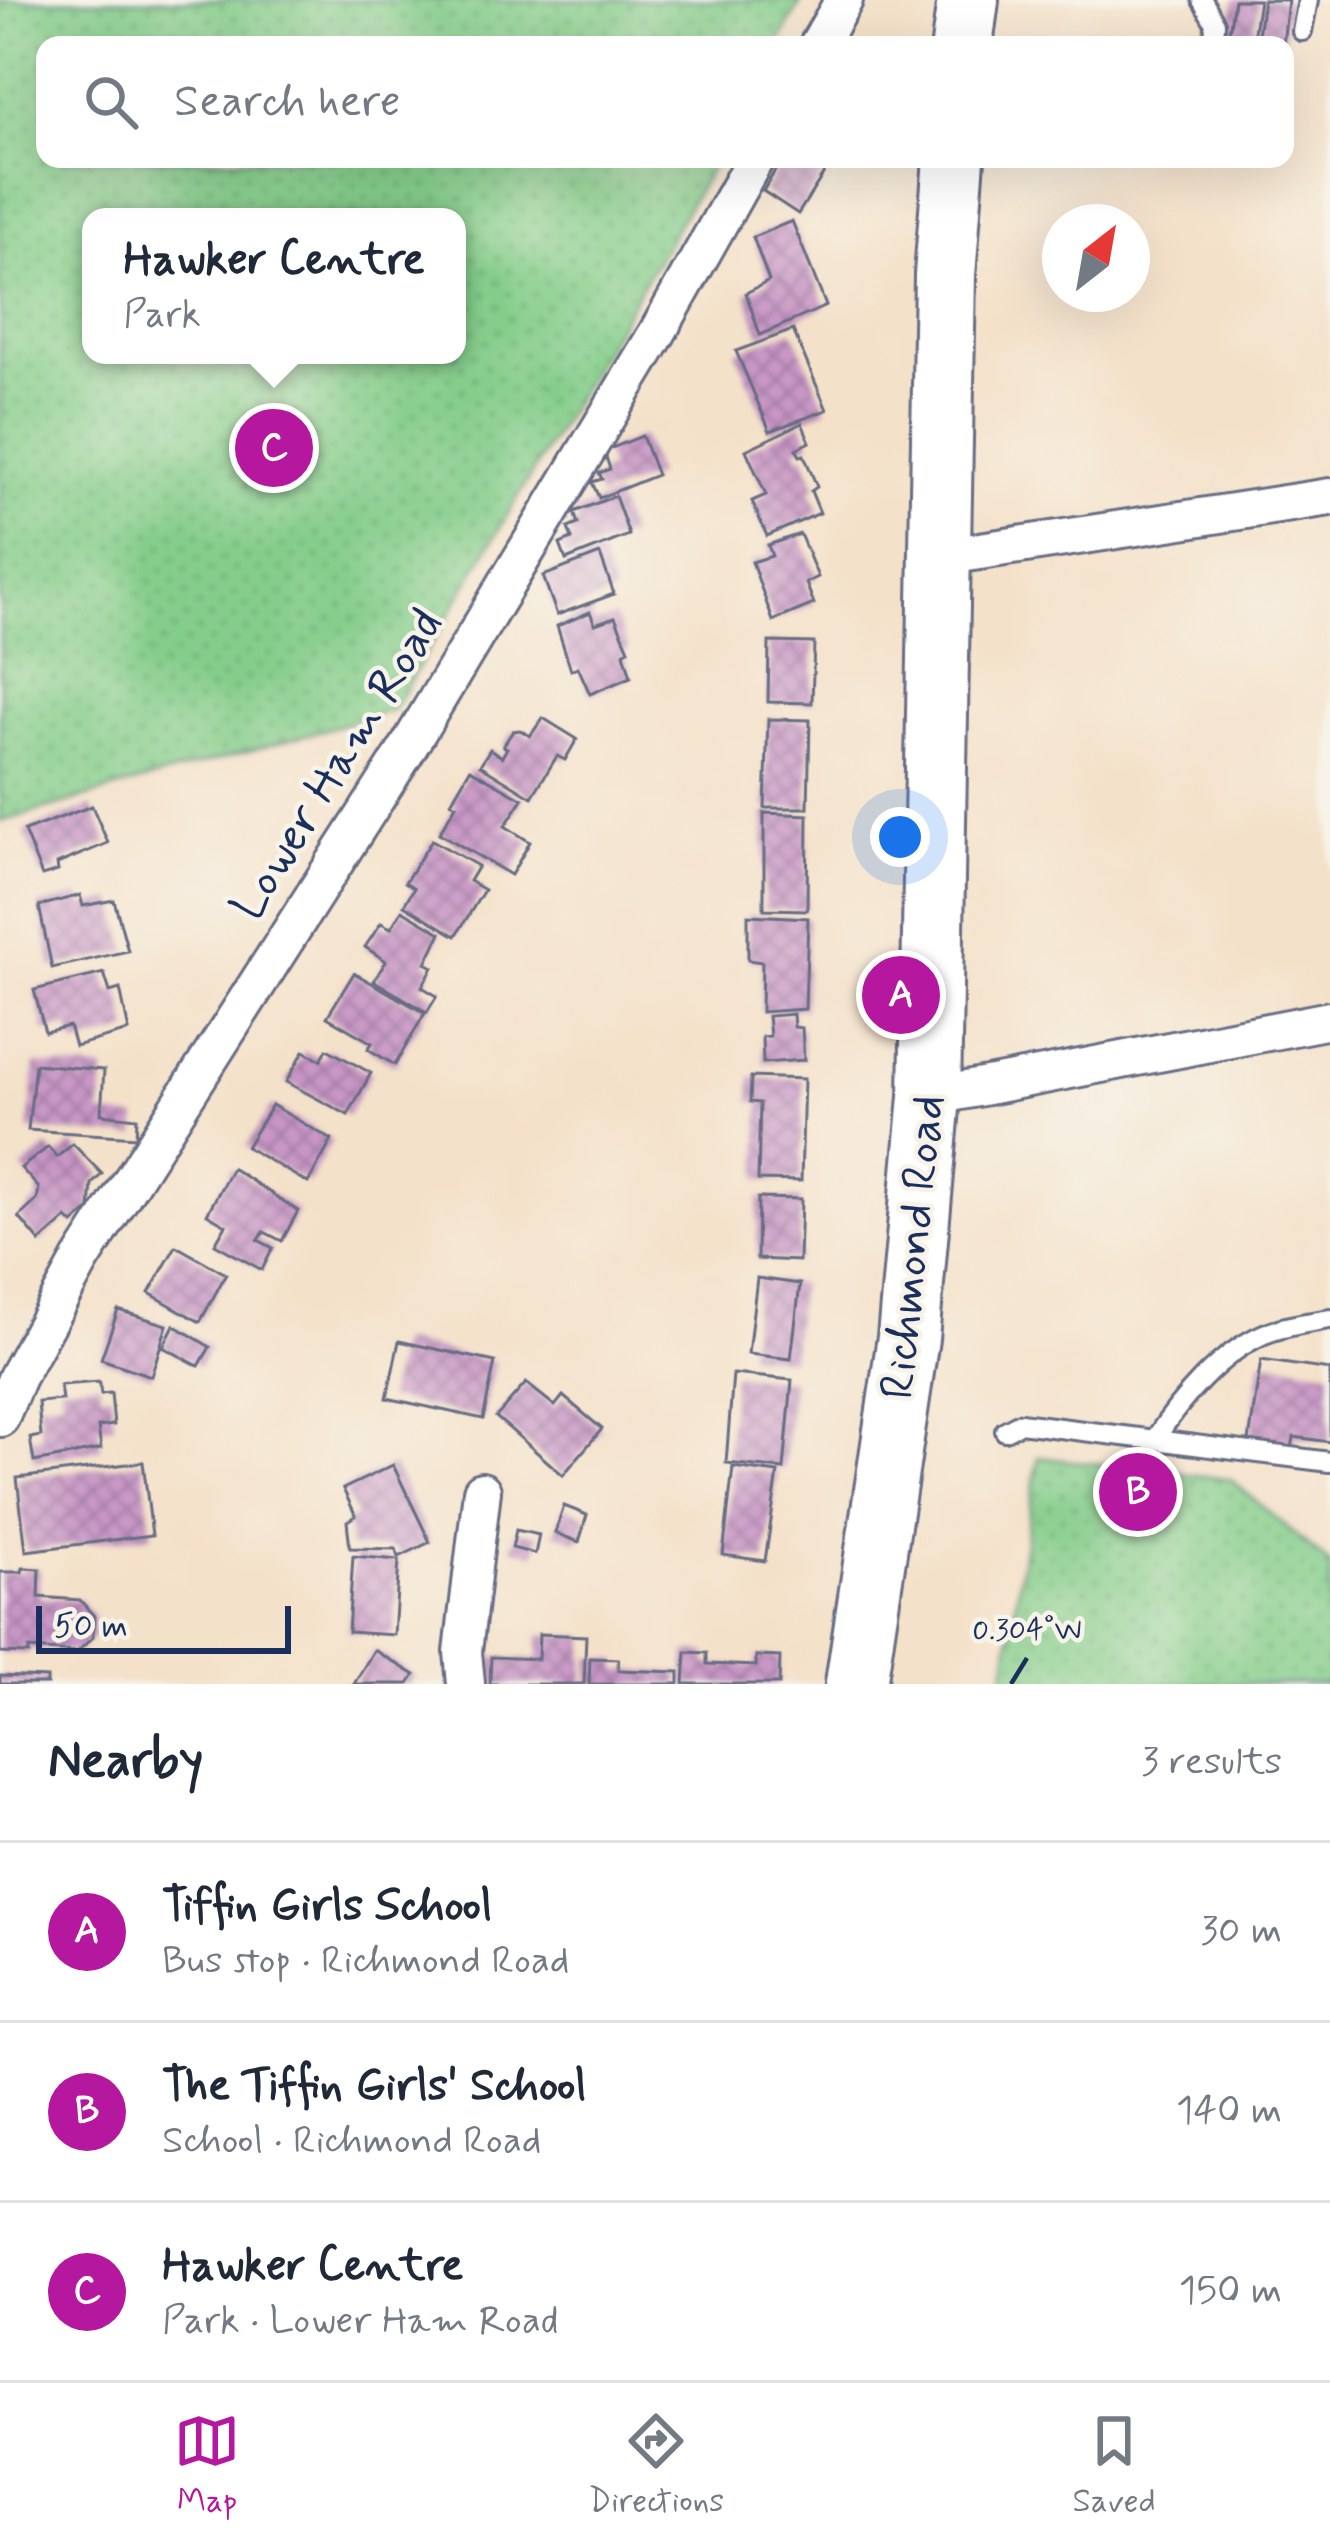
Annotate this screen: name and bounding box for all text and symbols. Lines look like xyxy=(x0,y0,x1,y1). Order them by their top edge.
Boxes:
search box xyxy=(36,36,1294,168)
icon: search xyxy=(78,69,144,135)
text: Search here xyxy=(174,73,401,132)
north arrow xyxy=(1042,204,1150,312)
popup xyxy=(82,208,466,364)
text: Hawker Centre xyxy=(123,231,425,290)
text: Park xyxy=(123,290,201,341)
pin: C xyxy=(235,403,313,493)
street label: Lower Ham Road xyxy=(217,597,459,933)
your location xyxy=(870,807,930,867)
pin: A xyxy=(862,950,940,1040)
street label: Richmond Road xyxy=(867,1092,961,1402)
pin: B xyxy=(1099,1447,1177,1537)
scale bar xyxy=(36,1600,291,1653)
text: 50 m xyxy=(54,1605,128,1649)
text: 0.304°W xyxy=(972,1611,1082,1650)
text: Nearby xyxy=(48,1729,203,1795)
text: 3 results xyxy=(1141,1737,1282,1788)
text: Tiffin Girls School xyxy=(162,1877,492,1936)
text: A xyxy=(74,1906,100,1957)
text: 30 m xyxy=(1200,1906,1282,1957)
text: Bus stop · Richmond Road xyxy=(162,1936,569,1987)
text: The Tiffin Girls' School xyxy=(162,2057,587,2116)
text: B xyxy=(75,2086,99,2137)
text: 140 m xyxy=(1176,2086,1282,2137)
text: School · Richmond Road xyxy=(162,2116,541,2167)
text: Hawker Centre xyxy=(162,2237,463,2296)
text: C xyxy=(73,2266,101,2317)
text: 150 m xyxy=(1179,2266,1282,2317)
text: Park · Lower Ham Road xyxy=(162,2296,559,2347)
tab: Map xyxy=(174,2408,240,2524)
tab: Directions xyxy=(588,2408,724,2524)
tab: Saved xyxy=(1072,2408,1156,2524)

